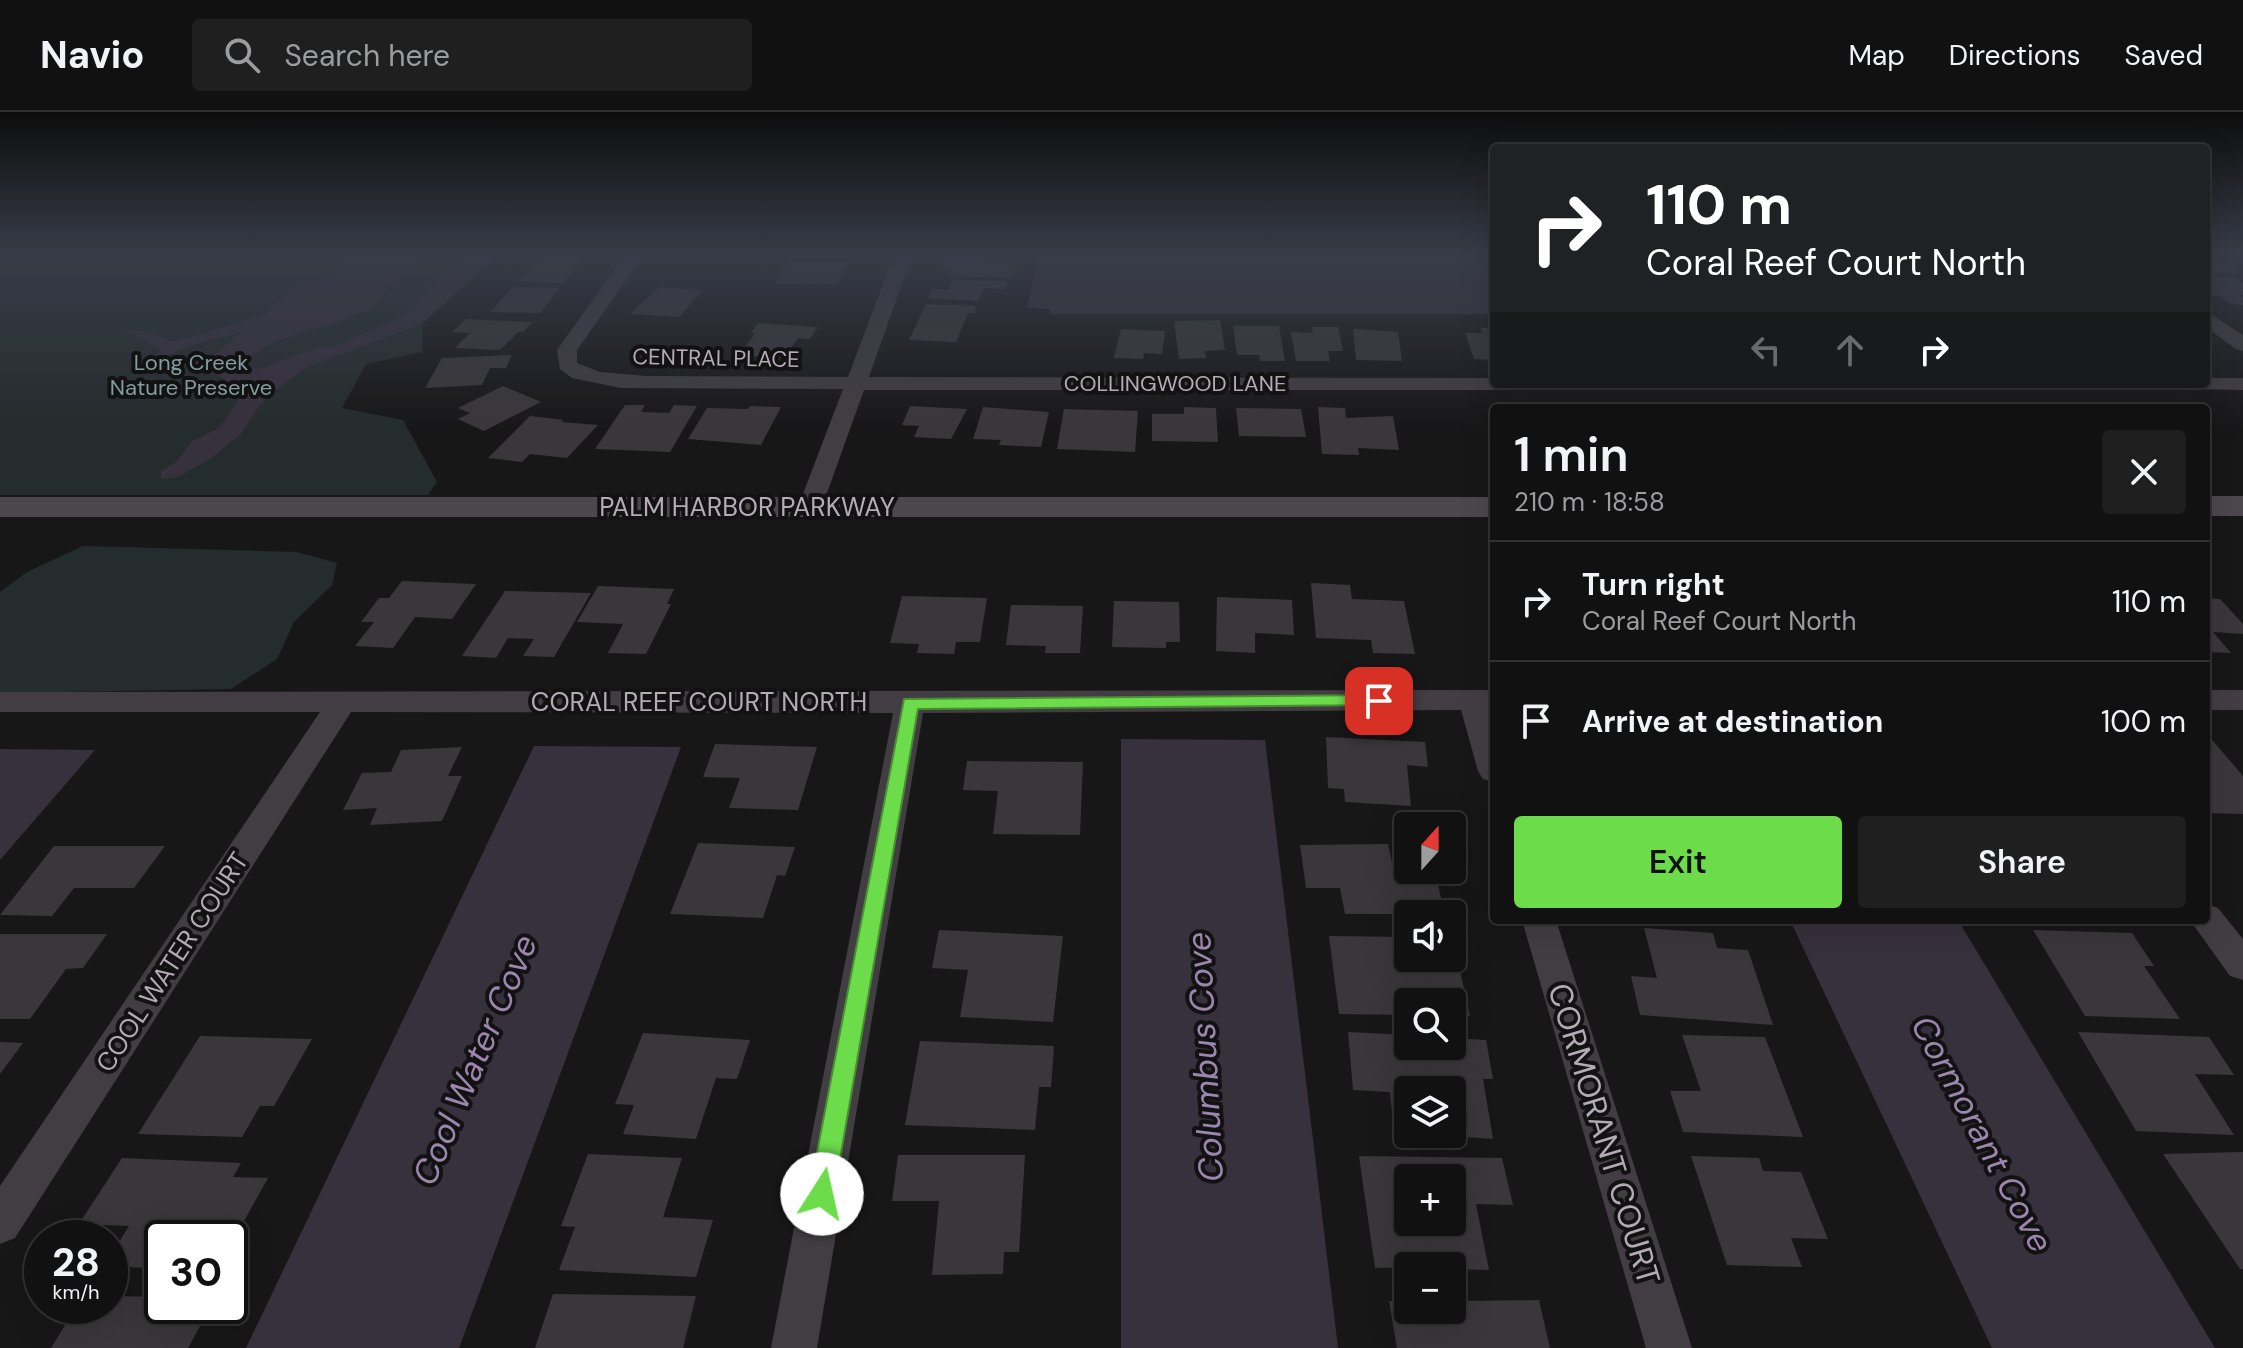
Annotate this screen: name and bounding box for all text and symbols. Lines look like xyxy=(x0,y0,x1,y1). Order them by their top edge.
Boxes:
search box xyxy=(192,19,752,91)
text: Navio xyxy=(40,30,144,80)
icon: search xyxy=(220,33,264,77)
text: Search here xyxy=(284,36,450,75)
text: Map xyxy=(1848,37,1905,74)
text: Directions xyxy=(1949,37,2081,74)
text: Saved xyxy=(2125,37,2203,74)
text: 110 m xyxy=(1646,168,1792,241)
icon: right xyxy=(1514,176,1618,280)
text: Coral Reef Court North xyxy=(1646,239,2026,286)
icon: left xyxy=(1744,328,1788,372)
icon: ahead xyxy=(1828,328,1872,372)
icon: right xyxy=(1912,328,1956,372)
street label: CENTRAL PLACE xyxy=(632,342,800,374)
park label: Long Creek Nature Preserve xyxy=(110,348,272,402)
street label: COLLINGWOOD LANE xyxy=(1064,369,1286,398)
text: 1 min xyxy=(1514,423,1629,486)
button: close xyxy=(2102,430,2186,514)
text: 210 m · 18:58 xyxy=(1514,485,1665,519)
street label: PALM HARBOR PARKWAY xyxy=(599,490,895,524)
text: Turn right xyxy=(1582,565,1725,604)
icon: right xyxy=(1514,579,1558,623)
text: 110 m xyxy=(2112,582,2186,621)
text: Coral Reef Court North xyxy=(1582,604,1856,638)
pin xyxy=(1345,667,1413,735)
icon: arrive xyxy=(1357,679,1401,723)
street label: CORAL REEF COURT NORTH xyxy=(531,685,867,719)
icon: arrive xyxy=(1514,699,1558,743)
text: Arrive at destination xyxy=(1582,702,1883,741)
text: 100 m xyxy=(2101,702,2186,741)
north arrow xyxy=(1394,812,1466,884)
map controls xyxy=(1394,812,1466,1324)
button: Exit xyxy=(1514,816,1842,908)
button: Share xyxy=(1858,816,2186,908)
street label: COOL WATER COURT xyxy=(88,846,256,1078)
button: sound xyxy=(1394,900,1466,972)
water label: Cool Water Cove xyxy=(402,928,548,1192)
water label: Columbus Cove xyxy=(1176,931,1234,1183)
street label: CORMORANT COURT xyxy=(1538,978,1670,1290)
button: search xyxy=(1394,988,1466,1060)
water label: Cormorant Cove xyxy=(1901,1008,2063,1260)
button: layers xyxy=(1394,1076,1466,1148)
position arrow xyxy=(780,1152,864,1236)
button: + xyxy=(1394,1164,1466,1236)
speed limit sign: 30 xyxy=(144,1220,248,1324)
text: 28 xyxy=(52,1236,100,1288)
button: − xyxy=(1394,1252,1466,1324)
text: km/h xyxy=(52,1279,100,1305)

